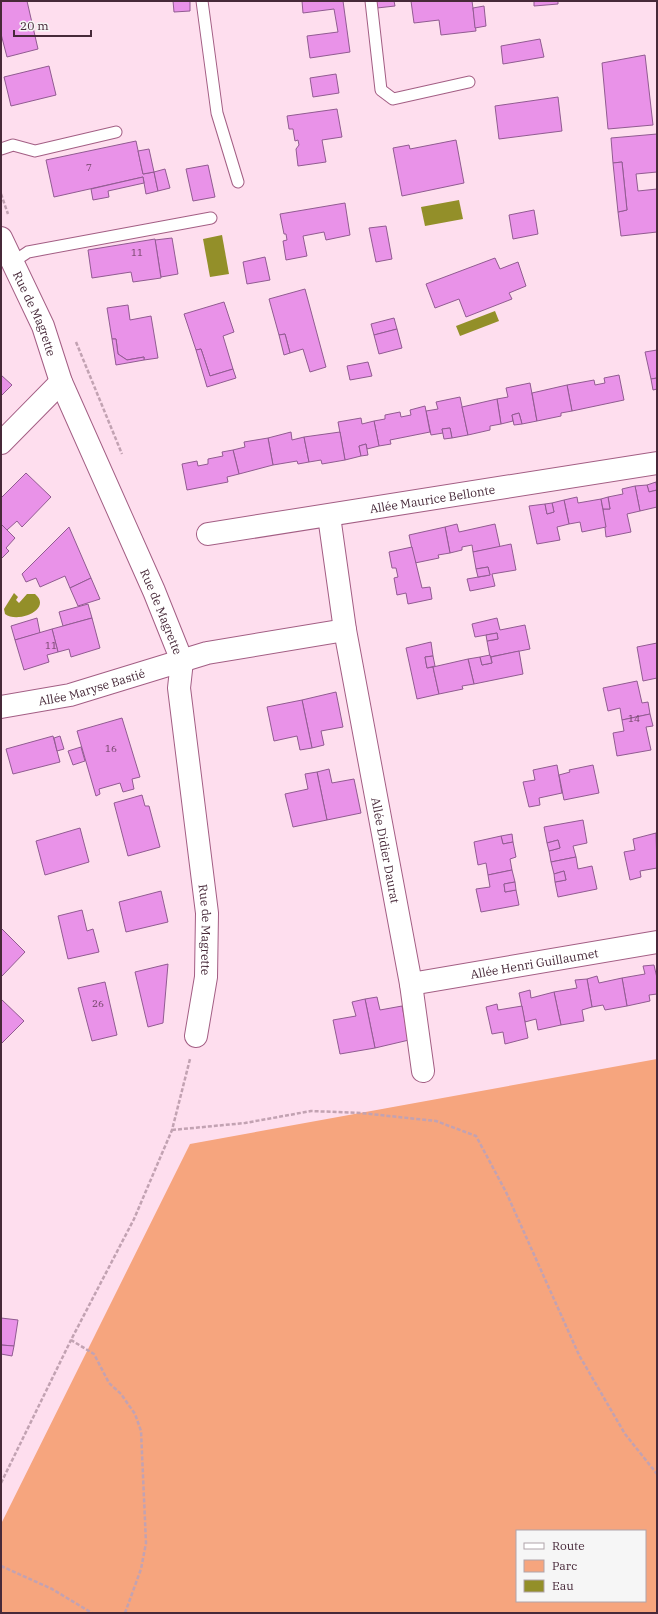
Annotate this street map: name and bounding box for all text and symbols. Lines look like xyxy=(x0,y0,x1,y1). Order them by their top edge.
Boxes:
scale bar xyxy=(14,12,91,38)
text: 20 m xyxy=(20,18,49,33)
house number: 7 xyxy=(86,161,92,174)
house number: 11 xyxy=(131,246,143,259)
street label: Rue de Magrette xyxy=(10,268,60,358)
street label: Allée Maurice Bellonte xyxy=(368,481,496,516)
street label: Rue de Magrette xyxy=(137,566,186,657)
house number: 11 xyxy=(45,639,57,652)
street label: Allée Maryse Bastié xyxy=(37,665,147,708)
house number: 14 xyxy=(628,712,640,725)
house number: 16 xyxy=(105,742,117,755)
street label: Allée Didier Daurat xyxy=(369,796,403,904)
street label: Rue de Magrette xyxy=(196,883,215,975)
street label: Allée Henri Guillaumet xyxy=(469,945,599,981)
house number: 26 xyxy=(92,997,104,1010)
legend xyxy=(516,1530,646,1602)
text: Route xyxy=(552,1538,585,1553)
text: Parc xyxy=(552,1558,577,1573)
text: Eau xyxy=(552,1578,574,1593)

